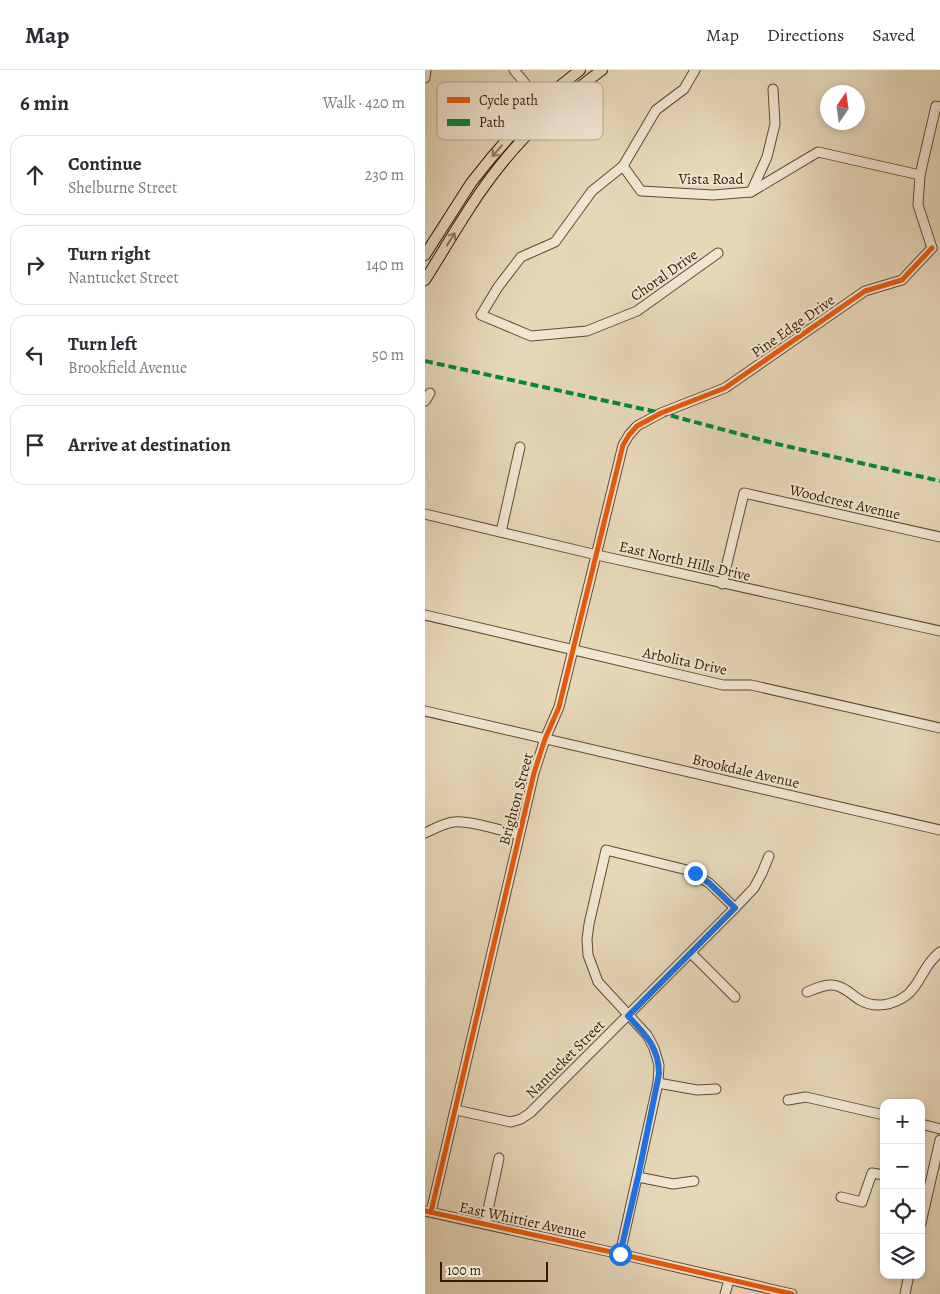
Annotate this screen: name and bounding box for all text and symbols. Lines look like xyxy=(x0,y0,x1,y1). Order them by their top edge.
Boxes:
text: Map xyxy=(25,19,69,51)
text: Map xyxy=(706,23,739,47)
text: Directions xyxy=(767,23,844,47)
text: Saved xyxy=(872,23,915,47)
legend xyxy=(437,82,603,140)
north arrow xyxy=(820,85,865,130)
text: 6 min xyxy=(20,89,69,117)
text: Cycle path xyxy=(479,91,539,110)
text: Walk · 420 m xyxy=(323,92,405,114)
text: Path xyxy=(479,113,506,132)
one-way arrow xyxy=(491,144,503,157)
text: Continue xyxy=(68,151,142,177)
icon: ahead xyxy=(21,161,49,189)
text: 230 m xyxy=(365,164,404,186)
street label: Vista Road xyxy=(678,169,744,189)
text: Shelburne Street xyxy=(68,177,177,199)
one-way arrow xyxy=(447,232,457,246)
text: Turn right xyxy=(68,241,150,267)
street label: Choral Drive xyxy=(626,244,702,305)
icon: right xyxy=(21,251,49,279)
text: 140 m xyxy=(366,254,404,276)
text: Nantucket Street xyxy=(68,267,179,289)
street label: Pine Edge Drive xyxy=(747,290,839,362)
text: Turn left xyxy=(68,331,137,357)
icon: left xyxy=(21,341,49,369)
text: 50 m xyxy=(372,344,404,366)
text: Brookfield Avenue xyxy=(68,357,187,379)
icon: arrive xyxy=(21,431,49,459)
text: Arrive at destination xyxy=(68,432,231,458)
street label: Woodcrest Avenue xyxy=(787,479,903,525)
street label: East North Hills Drive xyxy=(617,536,753,586)
street label: Arbolita Drive xyxy=(640,642,729,680)
street label: Brookdale Avenue xyxy=(690,749,802,793)
street label: Brighton Street xyxy=(494,751,538,847)
route end xyxy=(684,862,707,885)
street label: Nantucket Street xyxy=(521,1015,609,1103)
map controls xyxy=(880,1099,925,1279)
button: + xyxy=(880,1099,925,1144)
button: − xyxy=(880,1144,925,1189)
button: locate xyxy=(880,1189,925,1234)
street label: East Whittier Avenue xyxy=(457,1197,589,1243)
button: layers xyxy=(880,1234,925,1279)
route start xyxy=(609,1243,632,1266)
scale bar xyxy=(440,1259,547,1282)
text: 100 m xyxy=(447,1261,481,1280)

